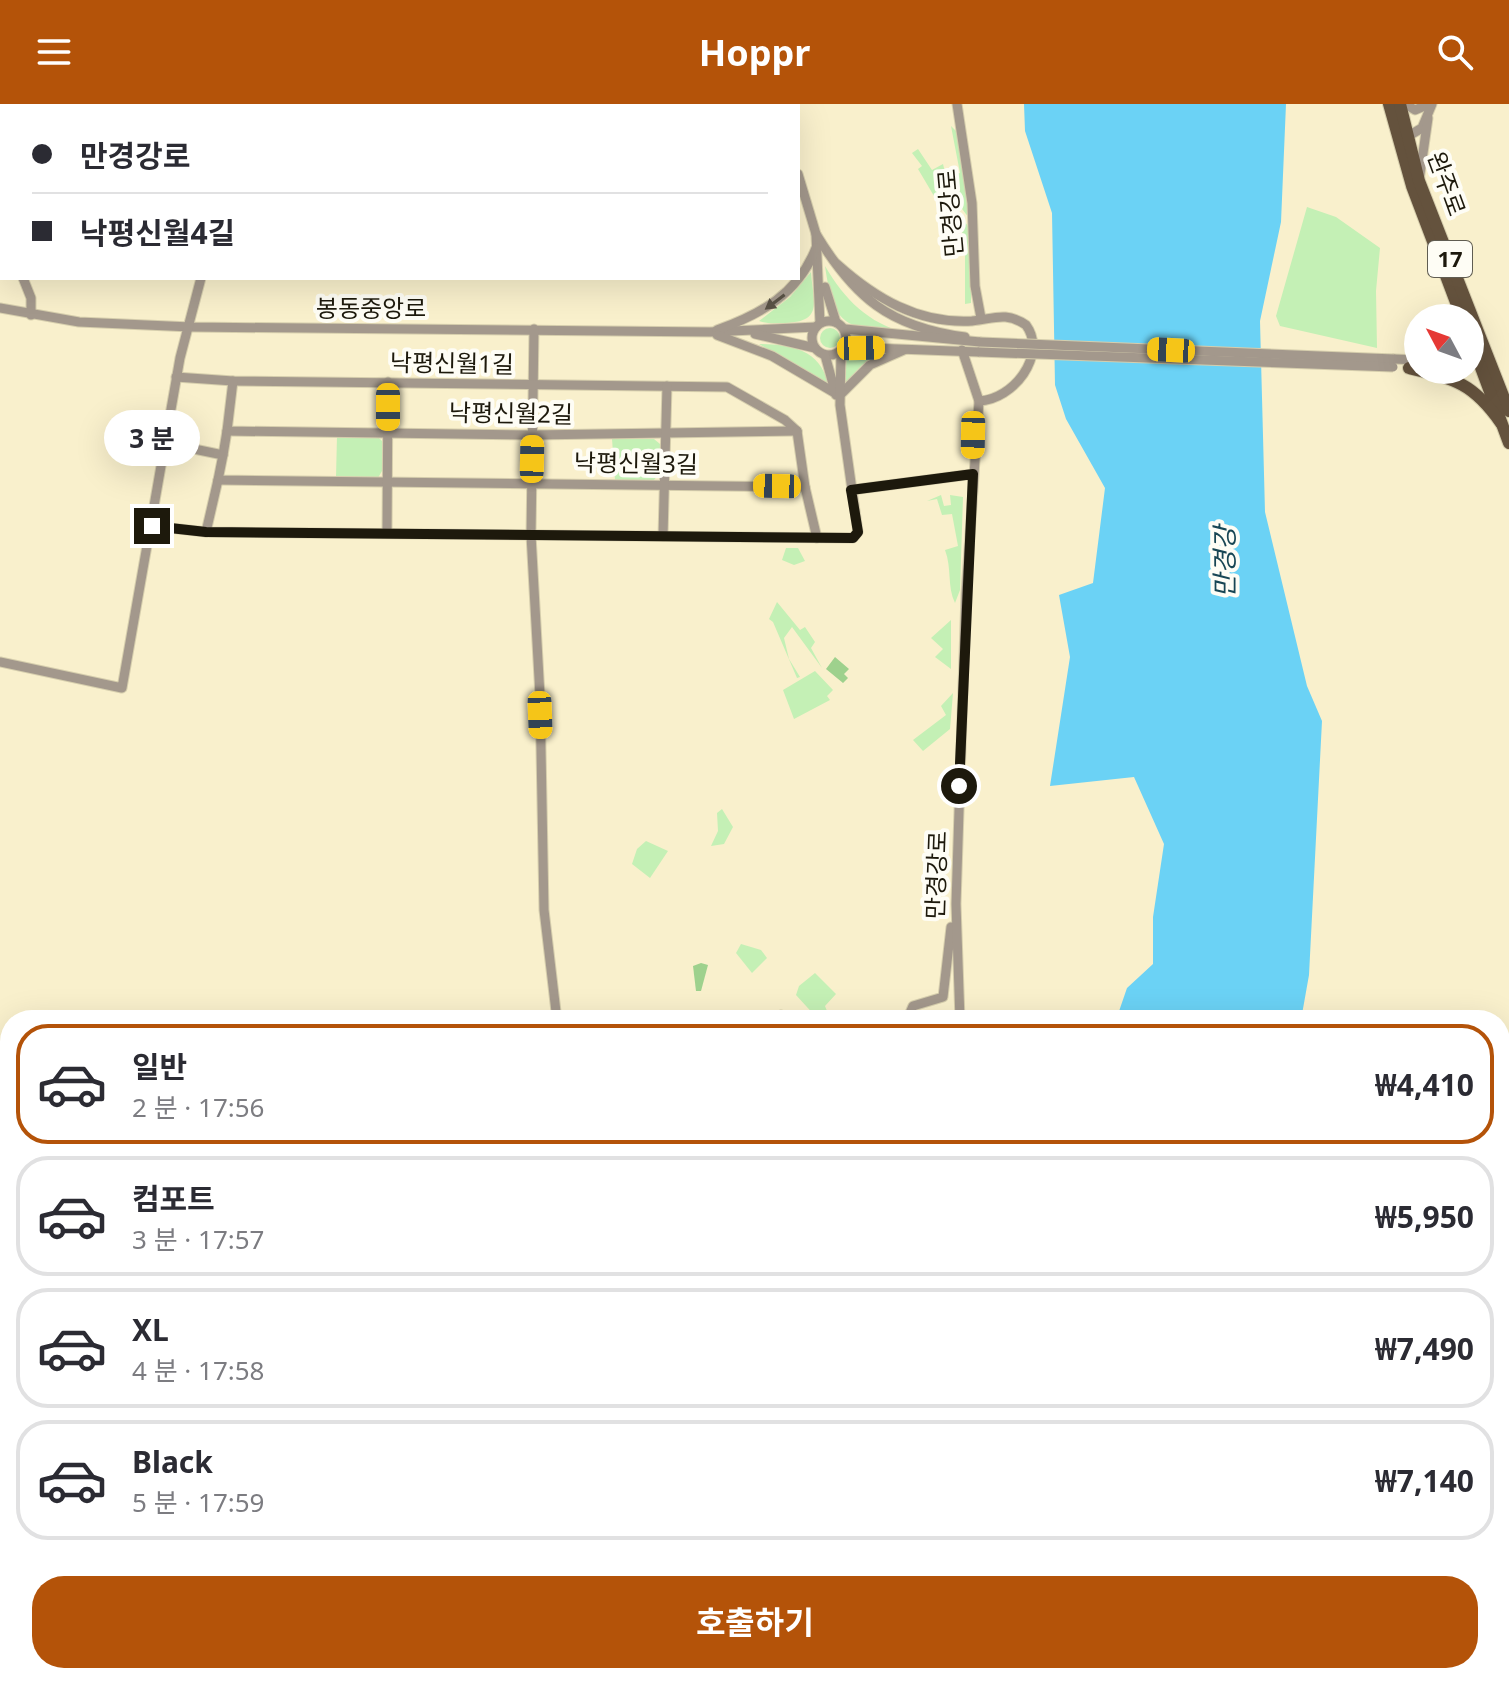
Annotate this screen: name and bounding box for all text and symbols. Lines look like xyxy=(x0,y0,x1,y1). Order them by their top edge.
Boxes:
text: Hoppr xyxy=(699,28,810,77)
icon: menu xyxy=(32,30,76,74)
icon: search xyxy=(1433,30,1477,74)
text: 만경강로 xyxy=(80,135,190,176)
street label: 완주로 xyxy=(1421,147,1474,220)
street label: 만경강로 xyxy=(929,168,970,259)
text: 낙평신월4길 xyxy=(80,212,235,253)
road number: 17 xyxy=(1428,241,1472,277)
street label: 봉동중앙로 xyxy=(316,291,426,324)
one-way arrow xyxy=(764,294,785,309)
north arrow xyxy=(1404,304,1484,384)
map controls xyxy=(1404,304,1484,384)
car xyxy=(837,336,885,360)
car xyxy=(1146,337,1196,363)
street label: 낙평신월1길 xyxy=(390,345,514,380)
car xyxy=(376,383,400,431)
street label: 낙평신월2길 xyxy=(449,395,573,430)
callout: 3 분 xyxy=(104,410,200,466)
car xyxy=(961,411,985,459)
text: 3 분 xyxy=(129,420,175,456)
car xyxy=(520,435,544,483)
street label: 낙평신월3길 xyxy=(574,445,698,480)
car xyxy=(753,474,801,498)
route end xyxy=(134,508,170,544)
water label: 만경강 xyxy=(1206,523,1242,598)
car xyxy=(527,691,553,739)
route start xyxy=(941,768,977,804)
street label: 만경강로 xyxy=(917,830,954,920)
text: 일반 xyxy=(132,1046,187,1087)
icon: car xyxy=(36,1048,108,1120)
text: ₩4,410 xyxy=(1375,1064,1474,1105)
text: 2 분 · 17:56 xyxy=(132,1089,265,1125)
text: 컴포트 xyxy=(132,1178,215,1219)
icon: car xyxy=(36,1180,108,1252)
text: ₩5,950 xyxy=(1375,1196,1474,1237)
text: 3 분 · 17:57 xyxy=(132,1221,265,1257)
text: XL xyxy=(132,1309,169,1350)
icon: car xyxy=(36,1312,108,1384)
text: ₩7,490 xyxy=(1375,1328,1474,1369)
text: 4 분 · 17:58 xyxy=(132,1352,265,1388)
text: Black xyxy=(132,1441,213,1482)
icon: car xyxy=(36,1444,108,1516)
text: ₩7,140 xyxy=(1375,1460,1474,1501)
text: 5 분 · 17:59 xyxy=(132,1484,265,1520)
button: 호출하기 xyxy=(32,1576,1478,1668)

